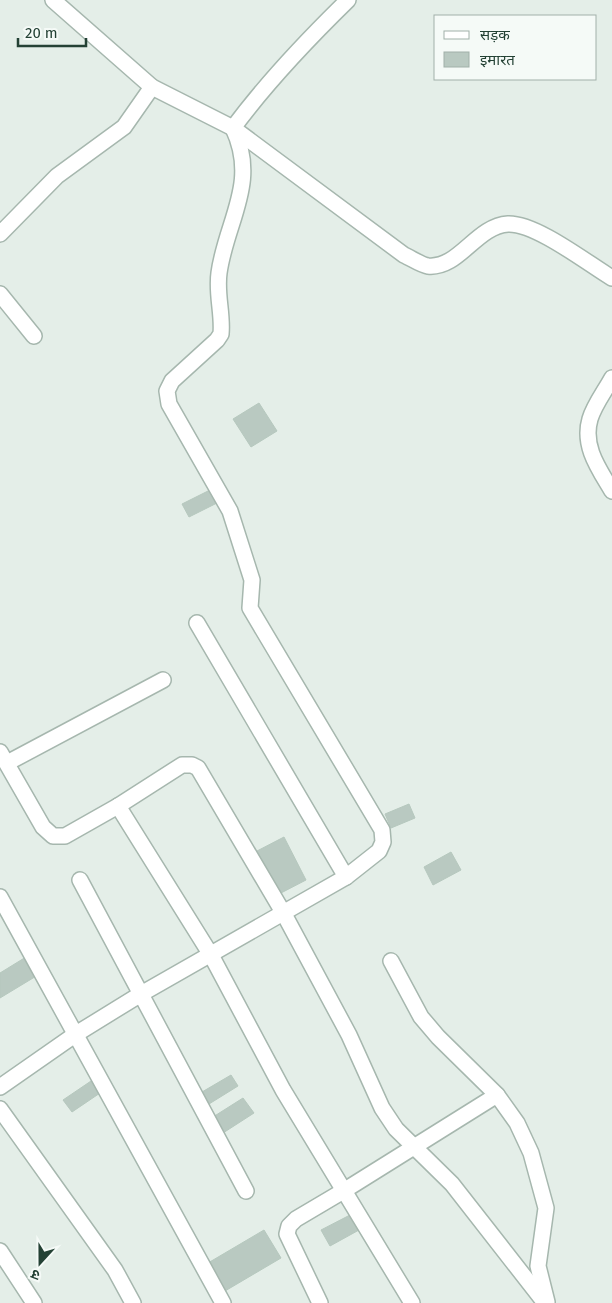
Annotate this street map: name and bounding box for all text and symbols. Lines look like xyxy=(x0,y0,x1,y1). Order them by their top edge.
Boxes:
scale bar xyxy=(18,15,85,47)
legend xyxy=(434,15,597,80)
text: 20 m xyxy=(25,24,58,42)
text: सड़क xyxy=(480,26,510,44)
text: इमारत xyxy=(480,51,515,69)
north arrow xyxy=(15,1238,65,1288)
text: उ xyxy=(28,1265,42,1284)

